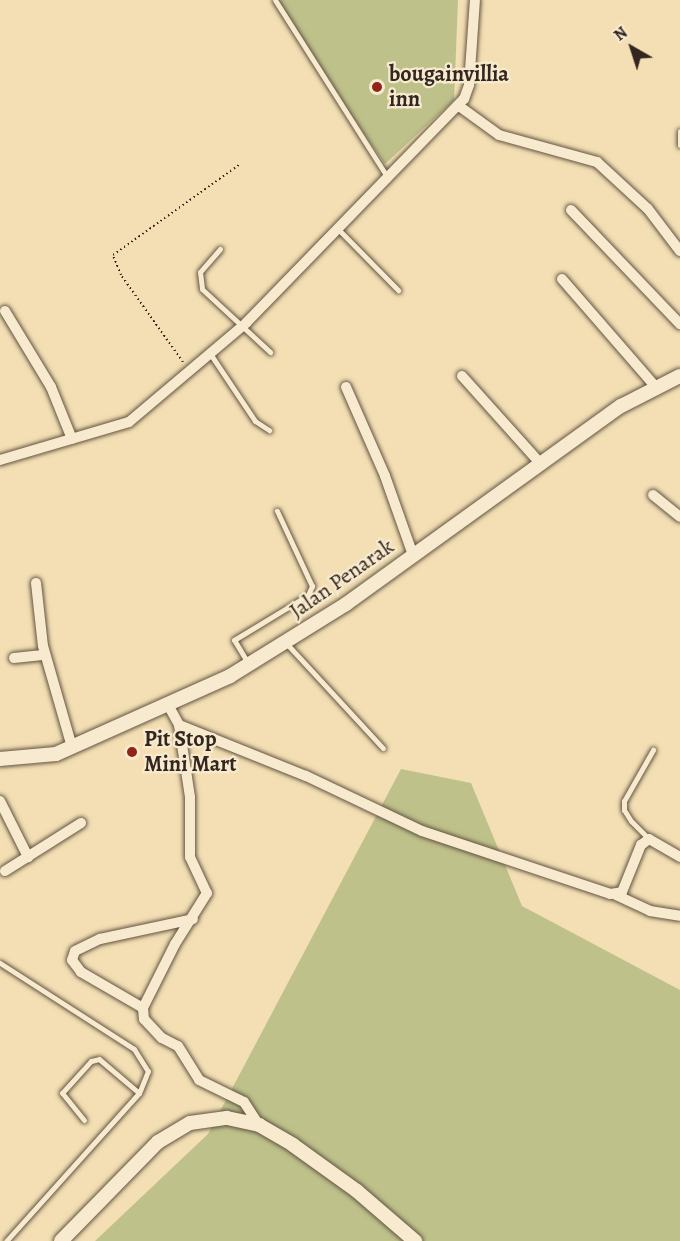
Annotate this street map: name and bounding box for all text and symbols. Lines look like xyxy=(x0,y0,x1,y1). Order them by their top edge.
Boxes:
north arrow xyxy=(602,18,662,78)
text: N xyxy=(609,22,632,46)
place label: bougainvillia inn xyxy=(389,61,509,112)
marker: bougainvillia inn xyxy=(370,80,384,94)
street label: Jalan Penarak xyxy=(285,533,399,625)
place label: Pit Stop Mini Mart xyxy=(144,726,237,778)
marker: Pit Stop Mini Mart xyxy=(125,745,139,759)

